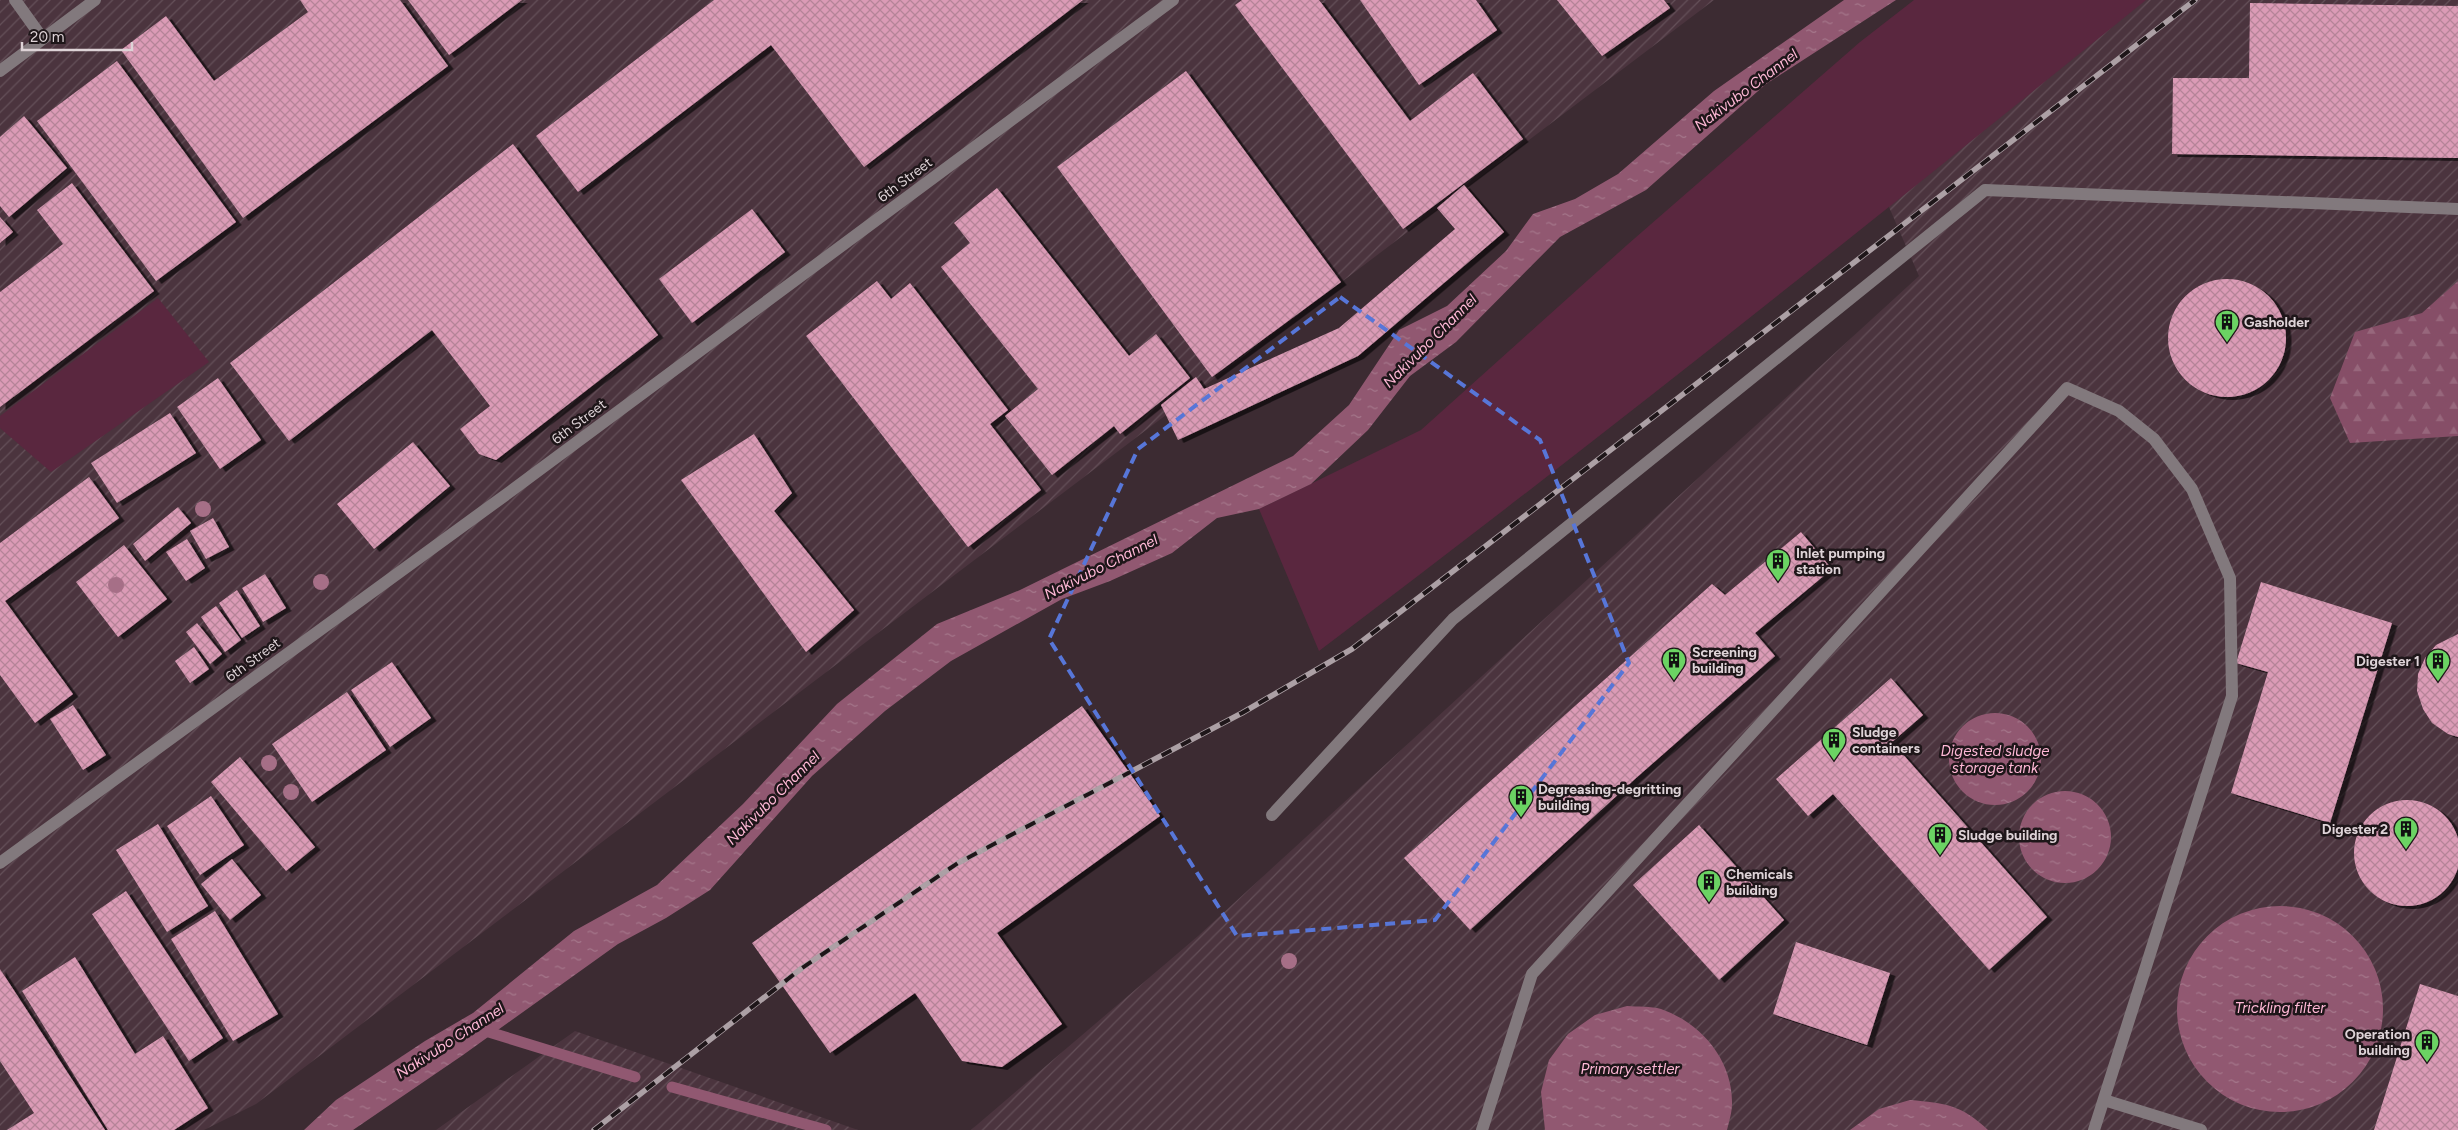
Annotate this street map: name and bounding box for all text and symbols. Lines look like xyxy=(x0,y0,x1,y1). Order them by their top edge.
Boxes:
scale bar xyxy=(22,20,132,52)
text: 20 m xyxy=(30,28,64,46)
water label: Nakivubo Channel xyxy=(1691,45,1802,135)
street label: 6th Street xyxy=(874,154,936,206)
water label: Nakivubo Channel xyxy=(1379,290,1481,392)
building icon: Gasholder xyxy=(2214,309,2240,343)
place label: Gasholder xyxy=(2244,314,2310,331)
street label: 6th Street xyxy=(548,396,610,448)
water label: Nakivubo Channel xyxy=(1041,530,1161,603)
place label: Inlet pumping station xyxy=(1796,545,1885,578)
building icon: Inlet pumping station xyxy=(1765,548,1791,582)
street label: 6th Street xyxy=(222,634,284,686)
place label: Screening building xyxy=(1692,644,1757,677)
building icon: Screening building xyxy=(1661,647,1687,681)
building icon: Digester 1 xyxy=(2425,648,2451,682)
place label: Digester 1 xyxy=(2356,653,2420,670)
place label: Sludge containers xyxy=(1852,724,1920,757)
building icon: Sludge containers xyxy=(1821,727,1847,761)
water label: Digested sludge storage tank xyxy=(1941,742,2049,777)
water label: Nakivubo Channel xyxy=(722,747,824,849)
place label: Degreasing-degritting building xyxy=(1538,781,1682,814)
building icon: Degreasing-degritting building xyxy=(1508,784,1534,818)
building icon: Digester 2 xyxy=(2393,816,2419,850)
place label: Digester 2 xyxy=(2322,821,2388,838)
building icon: Sludge building xyxy=(1927,822,1953,856)
place label: Sludge building xyxy=(1958,827,2058,844)
place label: Chemicals building xyxy=(1726,866,1793,899)
building icon: Chemicals building xyxy=(1696,869,1722,903)
water label: Nakivubo Channel xyxy=(393,999,508,1083)
water label: Trickling filter xyxy=(2235,999,2326,1017)
place label: Operation building xyxy=(2345,1026,2410,1059)
building icon: Operation building xyxy=(2414,1029,2440,1063)
water label: Primary settler xyxy=(1581,1060,1680,1078)

